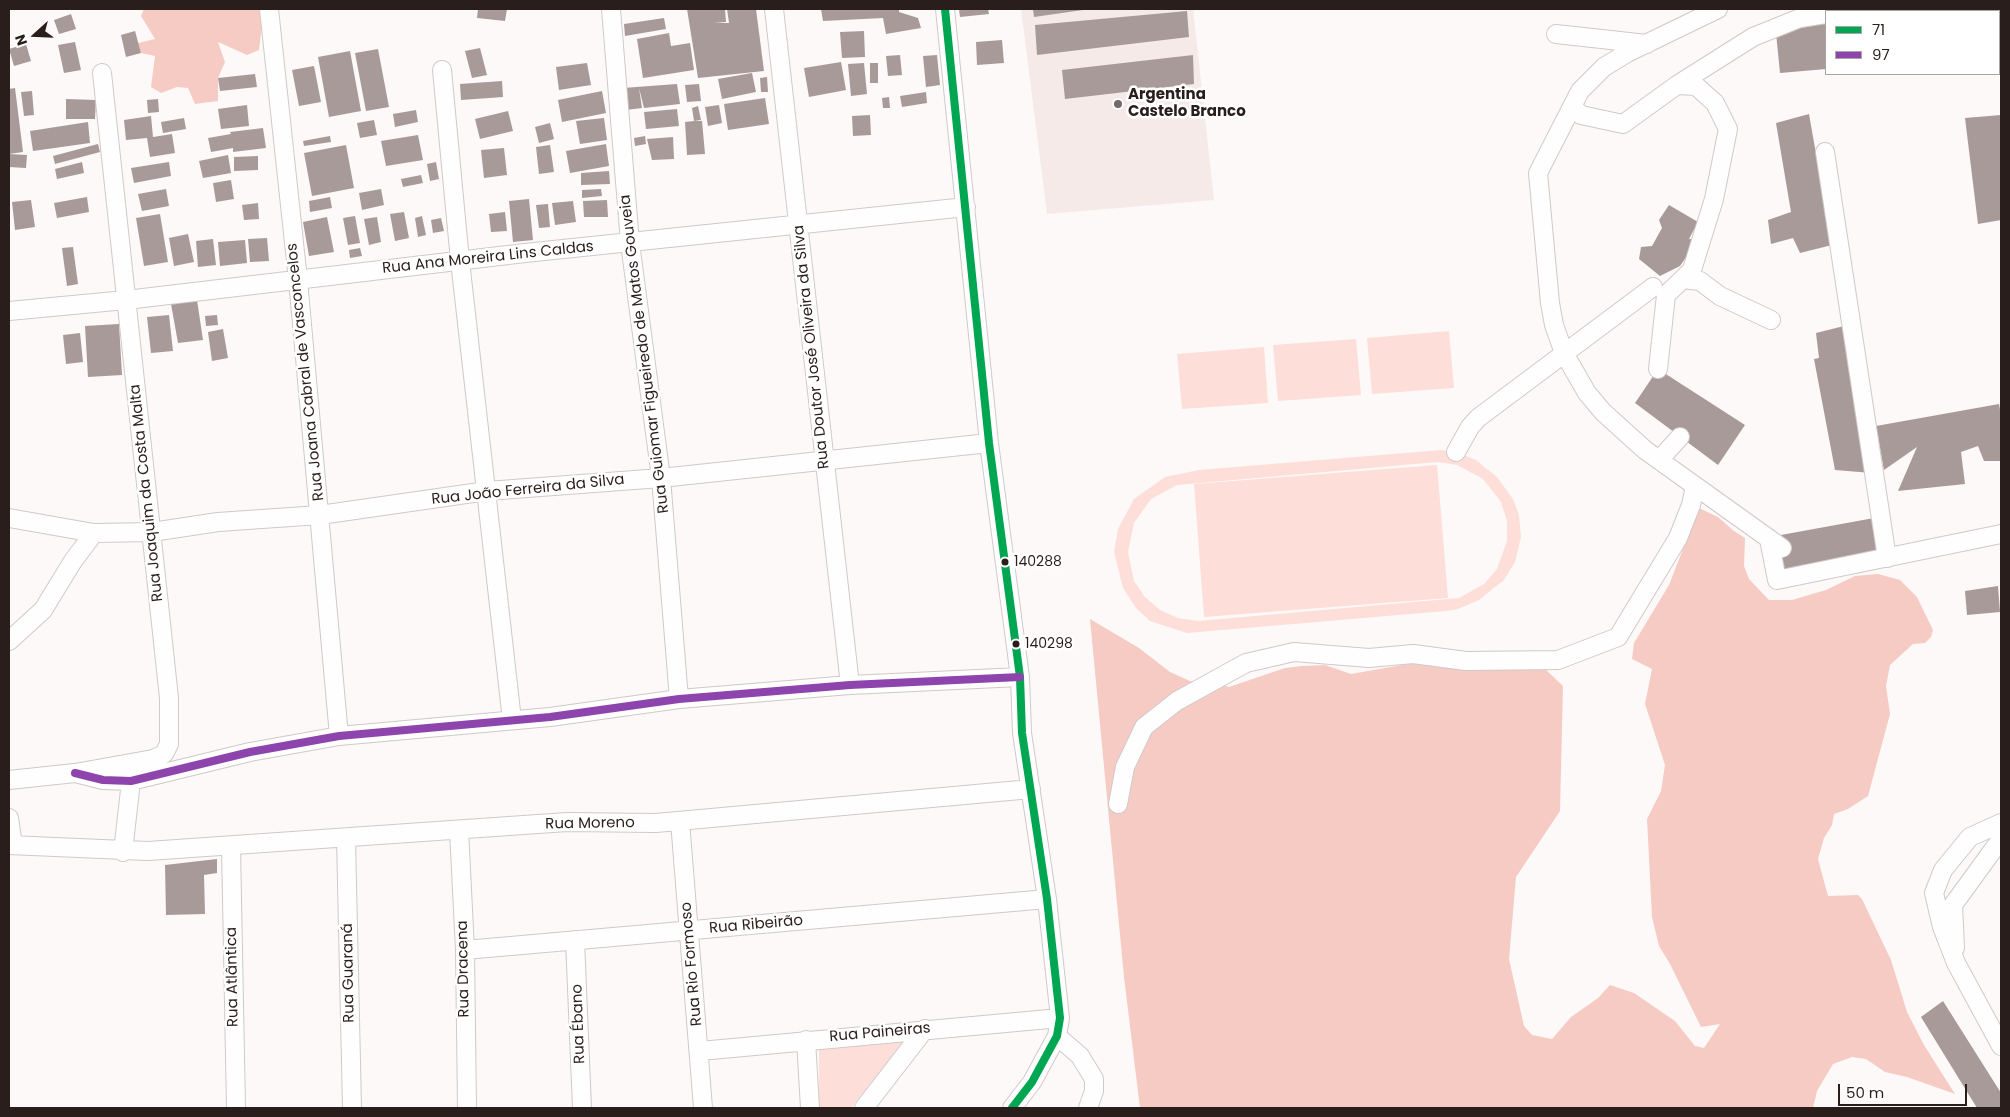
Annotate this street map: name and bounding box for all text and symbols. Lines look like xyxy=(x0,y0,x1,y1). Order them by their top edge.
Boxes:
north arrow xyxy=(10,10,60,60)
legend xyxy=(1825,10,2000,75)
text: 71 xyxy=(1872,19,1885,40)
text: N xyxy=(10,32,32,48)
text: 97 xyxy=(1872,44,1890,65)
place label: Argentina Castelo Branco xyxy=(1128,86,1246,121)
marker: Argentina Castelo Branco xyxy=(1112,98,1124,110)
street label: Rua Guiomar Figueiredo de Matos Gouveia xyxy=(617,194,673,514)
street label: Rua Doutor José Oliveira da Silva xyxy=(790,224,834,470)
street label: Rua Ana Moreira Lins Caldas xyxy=(381,238,595,278)
street label: Rua Joana Cabral de Vasconcelos xyxy=(284,242,328,502)
street label: Rua Joaquim da Costa Malta xyxy=(127,383,167,603)
street label: Rua João Ferreira da Silva xyxy=(431,471,625,509)
place label: 140288 xyxy=(1014,554,1062,570)
marker: 140288 xyxy=(1000,557,1010,567)
place label: 140298 xyxy=(1025,636,1073,652)
marker: 140298 xyxy=(1011,639,1021,649)
street label: Rua Moreno xyxy=(545,814,635,834)
street label: Rua Rio Formoso xyxy=(678,901,706,1027)
street label: Rua Ribeirão xyxy=(708,912,804,938)
street label: Rua Dracena xyxy=(454,920,474,1018)
street label: Rua Guaraná xyxy=(339,923,359,1023)
street label: Rua Atlântica xyxy=(223,927,243,1027)
street label: Rua Ébano xyxy=(569,984,589,1064)
street label: Rua Paineiras xyxy=(829,1020,931,1046)
scale bar xyxy=(1840,1074,1969,1106)
text: 50 m xyxy=(1846,1082,1884,1103)

